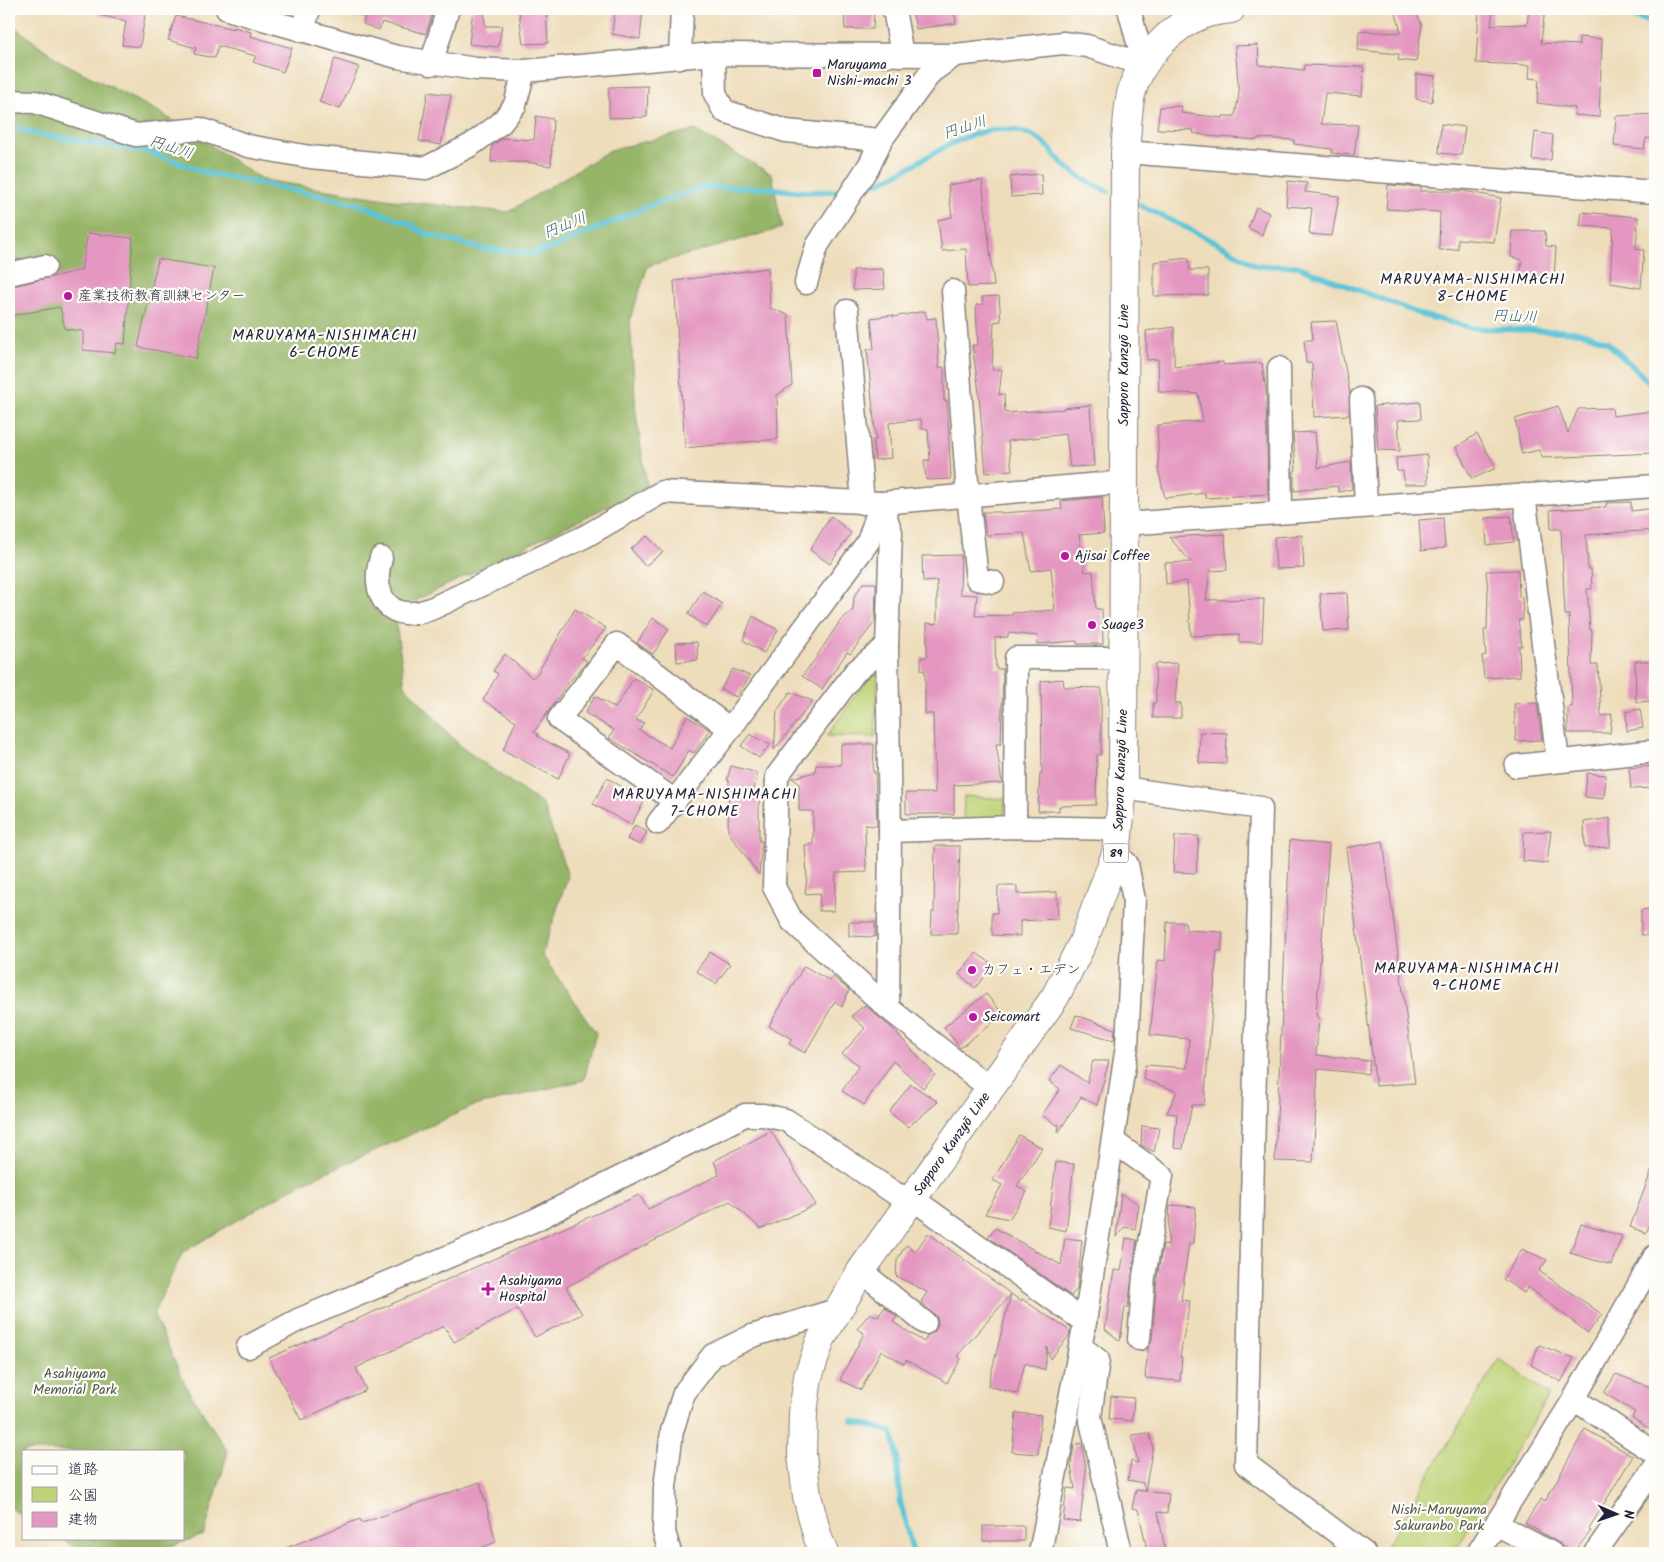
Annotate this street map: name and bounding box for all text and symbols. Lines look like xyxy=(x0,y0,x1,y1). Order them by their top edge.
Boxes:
place label: Maruyama Nishi-machi 3 xyxy=(827,54,911,92)
marker: Maruyama Nishi-machi 3 xyxy=(811,67,823,79)
water label: 円山川 xyxy=(940,110,990,146)
water label: 円山川 xyxy=(146,130,196,166)
water label: 円山川 xyxy=(540,206,590,246)
district label: MARUYAMA-NISHIMACHI 8-CHOME xyxy=(1380,268,1566,309)
place label: 産業技術教育訓練センター xyxy=(78,285,245,307)
marker: 産業技術教育訓練センター xyxy=(62,290,74,302)
street label: Sapporo Kanzyō Line xyxy=(1113,303,1135,426)
water label: 円山川 xyxy=(1492,304,1538,330)
district label: MARUYAMA-NISHIMACHI 6-CHOME xyxy=(232,324,418,365)
place label: Ajisai Coffee xyxy=(1075,545,1150,567)
marker: Ajisai Coffee xyxy=(1059,550,1071,562)
place label: Suage3 xyxy=(1102,614,1144,636)
marker: Suage3 xyxy=(1086,619,1098,631)
street label: Sapporo Kanzyō Line xyxy=(1108,708,1134,831)
district label: MARUYAMA-NISHIMACHI 7-CHOME xyxy=(612,783,798,824)
road number: 89 xyxy=(1104,844,1128,862)
district label: MARUYAMA-NISHIMACHI 9-CHOME xyxy=(1374,957,1560,998)
place label: カフェ・エデン xyxy=(982,959,1081,981)
marker: カフェ・エデン xyxy=(966,964,978,976)
place label: Seicomart xyxy=(983,1006,1041,1028)
marker: Seicomart xyxy=(967,1011,979,1023)
street label: Sapporo Kanzyō Line xyxy=(908,1087,996,1200)
place label: Asahiyama Hospital xyxy=(499,1270,562,1308)
marker: Asahiyama Hospital xyxy=(481,1282,495,1296)
park label: Asahiyama Memorial Park xyxy=(33,1363,117,1401)
legend xyxy=(22,1450,185,1540)
text: 道路 xyxy=(68,1458,98,1482)
text: 公園 xyxy=(68,1484,98,1508)
north arrow xyxy=(1592,1490,1642,1540)
park label: Nishi-Maruyama Sakuranbo Park xyxy=(1391,1499,1487,1537)
text: 建物 xyxy=(68,1508,98,1532)
text: N xyxy=(1617,1510,1639,1519)

